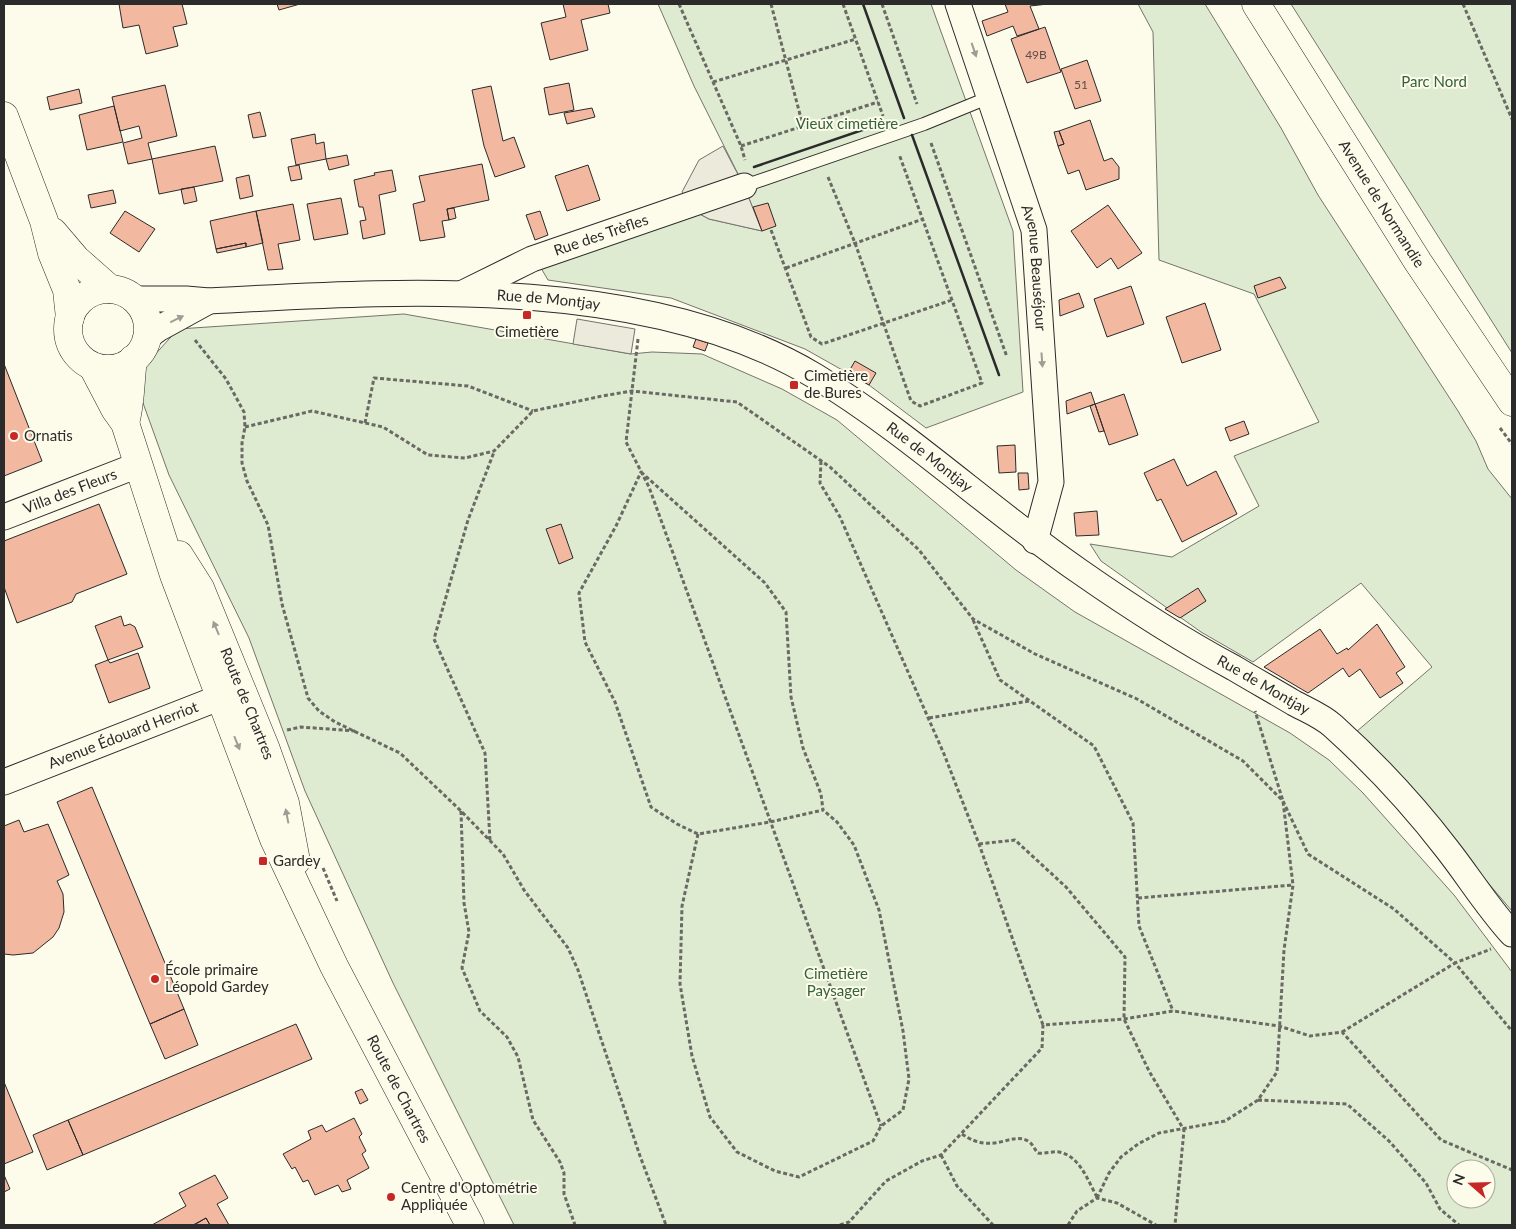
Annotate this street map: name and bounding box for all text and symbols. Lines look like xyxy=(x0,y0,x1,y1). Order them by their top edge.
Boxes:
one-way arrow xyxy=(970,43,978,58)
house number: 49B xyxy=(1025,47,1047,62)
park label: Parc Nord xyxy=(1401,72,1467,90)
house number: 51 xyxy=(1074,77,1088,92)
park label: Vieux cimetière xyxy=(796,114,898,132)
street label: Avenue de Normandie xyxy=(1336,136,1429,271)
street label: Avenue Beauséjour xyxy=(1018,202,1051,332)
street label: Rue des Trèfles xyxy=(551,210,650,259)
street label: Rue de Montjay xyxy=(496,285,602,313)
marker: Cimetière xyxy=(521,309,533,321)
one-way arrow xyxy=(170,315,185,324)
place label: Cimetière xyxy=(495,322,559,340)
one-way arrow xyxy=(1038,352,1046,368)
place label: Cimetière de Bures xyxy=(804,366,868,401)
marker: Cimetière de Bures xyxy=(788,379,800,391)
street label: Rue de Montjay xyxy=(884,417,977,495)
place label: Ornatis xyxy=(24,426,73,444)
marker: Ornatis xyxy=(8,430,20,442)
street label: Villa des Fleurs xyxy=(20,464,119,517)
one-way arrow xyxy=(212,620,220,635)
street label: Route de Chartres xyxy=(217,645,279,762)
street label: Rue de Montjay xyxy=(1214,651,1313,718)
street label: Avenue Édouard Herriot xyxy=(45,697,201,772)
one-way arrow xyxy=(234,736,242,750)
one-way arrow xyxy=(283,808,291,824)
place label: Gardey xyxy=(273,851,321,869)
marker: Gardey xyxy=(257,855,269,867)
place label: École primaire Léopold Gardey xyxy=(165,960,269,995)
park label: Cimetière Paysager xyxy=(804,964,868,999)
marker: École primaire Léopold Gardey xyxy=(149,973,161,985)
street label: Route de Chartres xyxy=(364,1031,435,1146)
north arrow xyxy=(1446,1159,1496,1209)
text: N xyxy=(1448,1171,1468,1187)
place label: Centre d'Optométrie Appliquée xyxy=(401,1178,537,1213)
marker: Centre d'Optométrie Appliquée xyxy=(385,1191,397,1203)

